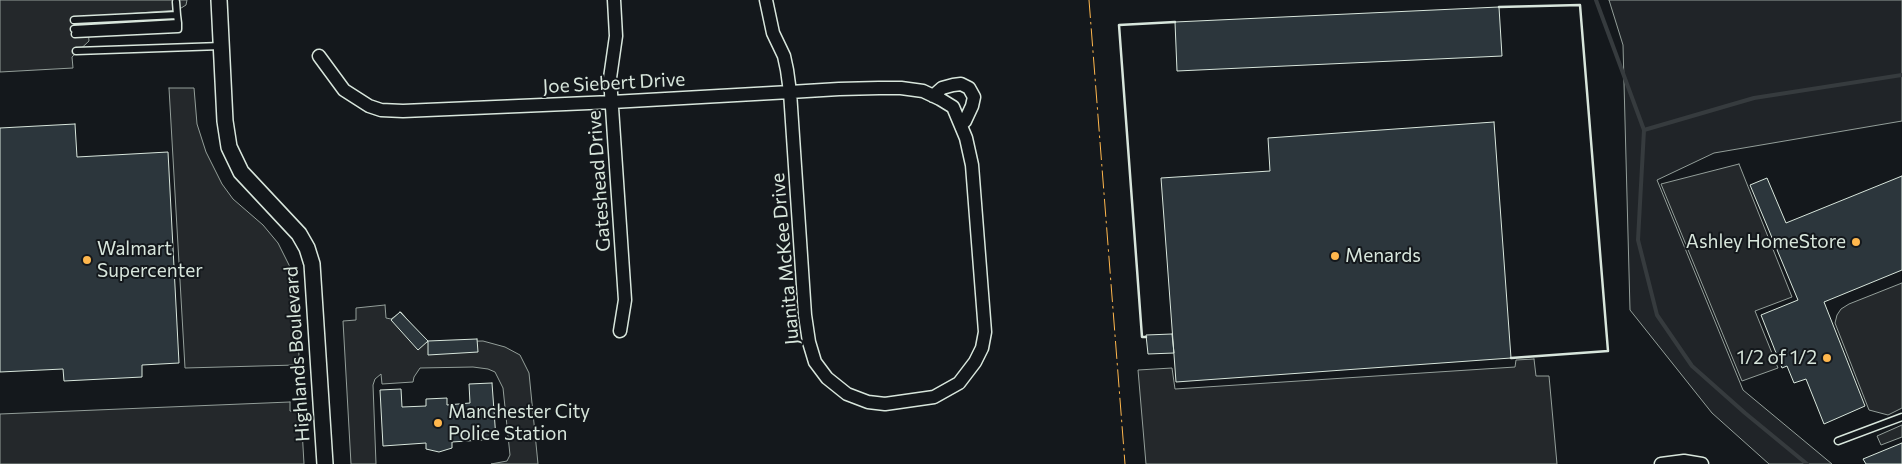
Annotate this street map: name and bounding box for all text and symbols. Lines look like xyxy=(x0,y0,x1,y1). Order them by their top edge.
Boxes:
street label: Joe Siebert Drive xyxy=(542,68,686,98)
street label: Gateshead Drive xyxy=(583,110,615,252)
street label: Juanita McKee Drive xyxy=(766,172,804,346)
place label: Ashley HomeStore xyxy=(1686,231,1846,253)
marker: Ashley HomeStore xyxy=(1850,236,1862,248)
place label: Walmart Supercenter xyxy=(97,238,203,282)
place label: Menards xyxy=(1345,245,1421,267)
marker: Menards xyxy=(1329,250,1341,262)
marker: Walmart Supercenter xyxy=(81,254,93,266)
street label: Highlands Boulevard xyxy=(279,266,315,442)
place label: 1/2 of 1/2 xyxy=(1737,347,1817,369)
marker: 1/2 of 1/2 xyxy=(1821,352,1833,364)
place label: Manchester City Police Station xyxy=(448,401,590,445)
marker: Manchester City Police Station xyxy=(432,417,444,429)

